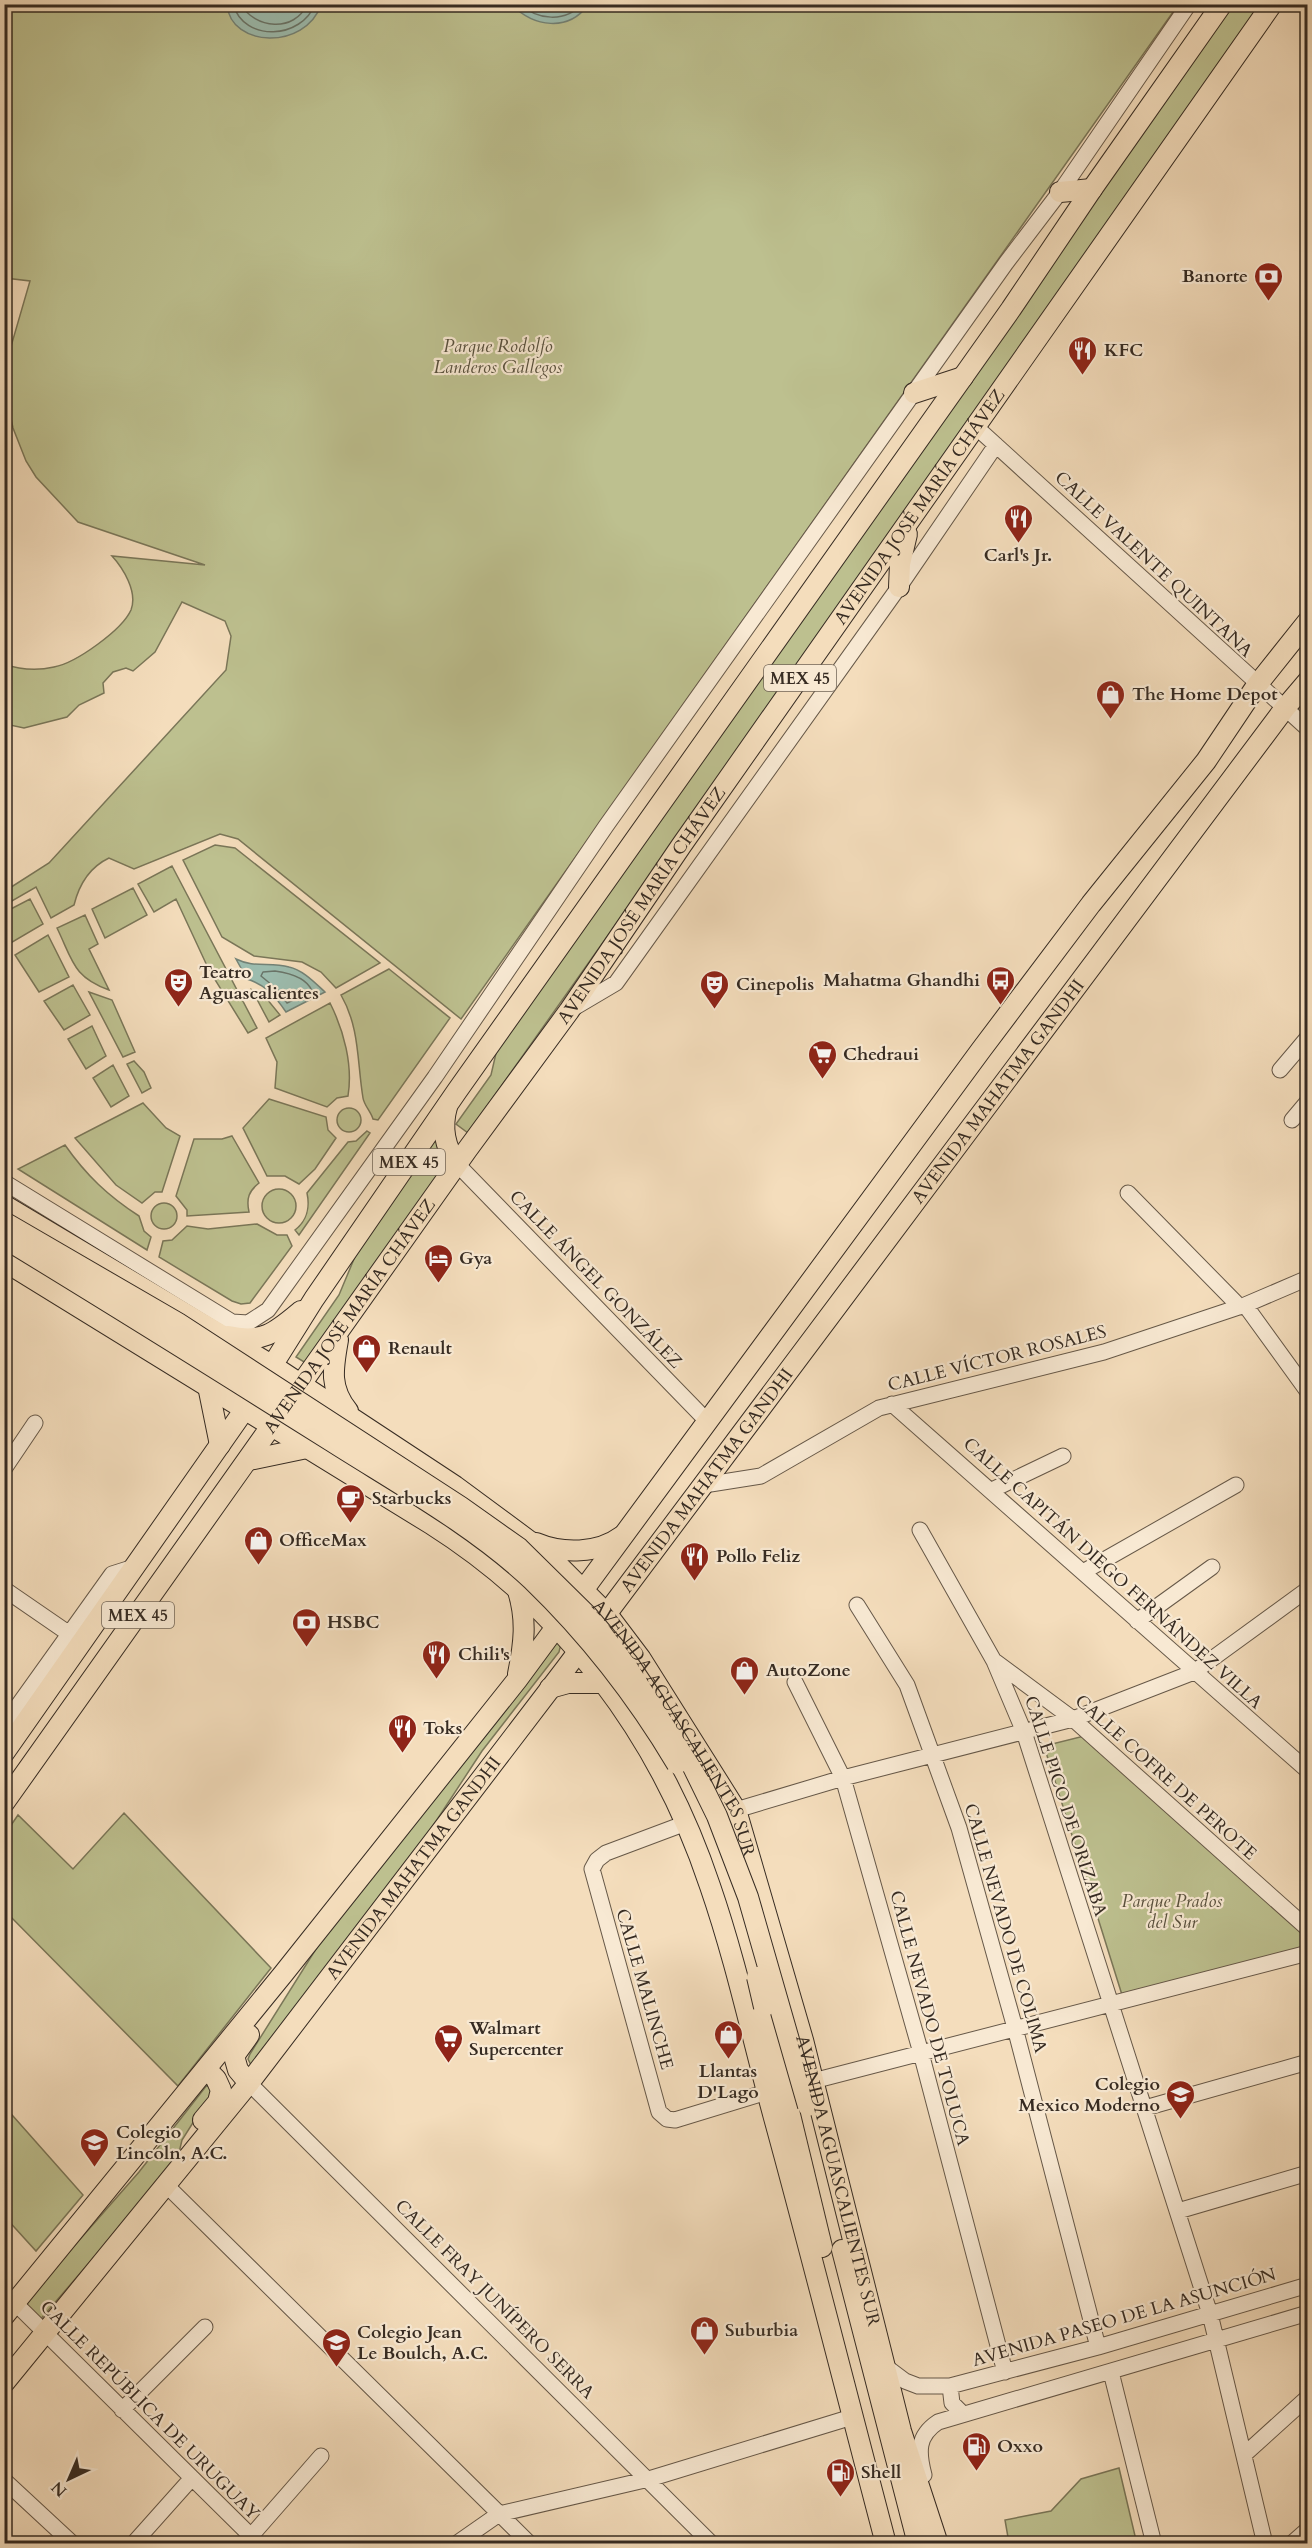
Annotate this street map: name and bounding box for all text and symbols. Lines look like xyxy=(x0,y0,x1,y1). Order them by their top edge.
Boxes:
bank icon: Banorte xyxy=(1253,260,1285,302)
place label: Banorte xyxy=(1182,264,1248,289)
park label: Parque Rodolfo Landeros Gallegos xyxy=(434,334,562,380)
restaurant icon: KFC xyxy=(1067,334,1099,376)
place label: KFC xyxy=(1104,338,1143,363)
street label: AVENIDA JOSÉ MARÍA CHÁVEZ xyxy=(828,384,1011,630)
street label: CALLE VALENTE QUINTANA xyxy=(1049,466,1258,663)
restaurant icon: Carl's Jr. xyxy=(1002,502,1034,544)
place label: Carl's Jr. xyxy=(984,543,1052,568)
road number: MEX 45 xyxy=(764,665,836,691)
shop icon: The Home Depot xyxy=(1095,678,1127,720)
place label: The Home Depot xyxy=(1132,682,1278,707)
street label: AVENIDA JOSÉ MARÍA CHÁVEZ xyxy=(552,782,732,1029)
place label: Teatro Aguascalientes xyxy=(199,960,319,1006)
bus stop icon: Mahatma Ghandhi xyxy=(985,964,1017,1006)
theatre icon: Teatro Aguascalientes xyxy=(162,966,194,1008)
theatre icon: Cinepolis xyxy=(699,968,731,1010)
place label: Mahatma Ghandhi xyxy=(823,968,980,993)
place label: Cinepolis xyxy=(736,972,814,997)
street label: AVENIDA MAHATMA GANDHI xyxy=(906,974,1091,1209)
supermarket icon: Chedraui xyxy=(806,1038,838,1080)
place label: Chedraui xyxy=(843,1042,919,1067)
road number: MEX 45 xyxy=(373,1149,445,1175)
street label: CALLE ÁNGEL GONZÁLEZ xyxy=(504,1185,688,1374)
street label: AVENIDA JOSÉ MARÍA CHÁVEZ xyxy=(258,1194,442,1439)
hotel icon: Gya xyxy=(422,1242,454,1284)
place label: Gya xyxy=(459,1246,492,1271)
street label: CALLE VÍCTOR ROSALES xyxy=(885,1319,1109,1398)
shop icon: Renault xyxy=(351,1332,383,1374)
place label: Renault xyxy=(388,1336,453,1361)
street label: AVENIDA MAHATMA GANDHI xyxy=(615,1363,799,1598)
street label: CALLE CAPITÁN DIEGO FERNÁNDEZ VILLA xyxy=(958,1432,1268,1715)
cafe icon: Starbucks xyxy=(335,1482,367,1524)
place label: Starbucks xyxy=(372,1486,452,1511)
shop icon: OfficeMax xyxy=(242,1524,274,1566)
place label: OfficeMax xyxy=(279,1528,367,1553)
restaurant icon: Pollo Feliz xyxy=(679,1540,711,1582)
place label: Pollo Feliz xyxy=(716,1544,801,1569)
street label: AVENIDA AGUASCALIENTES SUR xyxy=(586,1594,761,1860)
road number: MEX 45 xyxy=(102,1602,174,1628)
bank icon: HSBC xyxy=(290,1606,322,1648)
place label: HSBC xyxy=(327,1610,379,1635)
restaurant icon: Chili's xyxy=(421,1638,453,1680)
place label: Chili's xyxy=(458,1642,510,1667)
shop icon: AutoZone xyxy=(729,1654,761,1696)
place label: AutoZone xyxy=(766,1658,851,1683)
street label: CALLE COFRE DE PEROTE xyxy=(1069,1689,1262,1866)
street label: CALLE PICO DE ORIZABA xyxy=(1018,1693,1113,1920)
restaurant icon: Toks xyxy=(386,1712,418,1754)
place label: Toks xyxy=(423,1716,462,1741)
street label: AVENIDA MAHATMA GANDHI xyxy=(320,1751,507,1985)
street label: CALLE NEVADO DE COLIMA xyxy=(958,1800,1053,2056)
street label: CALLE NEVADO DE TOLUCA xyxy=(883,1888,976,2149)
park label: Parque Prados del Sur xyxy=(1122,1889,1222,1935)
street label: CALLE MALINCHE xyxy=(610,1906,679,2073)
place label: Walmart Supercenter xyxy=(468,2016,564,2062)
shop icon: Llantas D'Lago xyxy=(712,2018,744,2060)
supermarket icon: Walmart Supercenter xyxy=(432,2022,464,2064)
street label: AVENIDA AGUASCALIENTES SUR xyxy=(789,2033,886,2329)
place label: Llantas D'Lago xyxy=(697,2059,759,2105)
place label: Colegio Mexico Moderno xyxy=(1019,2072,1160,2118)
school or university icon: Colegio Mexico Moderno xyxy=(1165,2078,1197,2120)
place label: Colegio Lincoln, A.C. xyxy=(116,2120,228,2166)
school or university icon: Colegio Lincoln, A.C. xyxy=(79,2126,111,2168)
street label: CALLE FRAY JUNÍPERO SERRA xyxy=(389,2194,600,2405)
street label: AVENIDA PASEO DE LA ASUNCIÓN xyxy=(969,2262,1280,2373)
street label: CALLE REPÚBLICA DE URUGUAY xyxy=(34,2295,265,2526)
shop icon: Suburbia xyxy=(688,2314,720,2356)
place label: Suburbia xyxy=(725,2318,798,2343)
place label: Colegio Jean Le Boulch, A.C. xyxy=(357,2320,488,2366)
school or university icon: Colegio Jean Le Boulch, A.C. xyxy=(320,2326,352,2368)
fuel station icon: Oxxo xyxy=(960,2430,992,2472)
place label: Oxxo xyxy=(997,2434,1043,2459)
north arrow xyxy=(39,2449,99,2509)
fuel station icon: Shell xyxy=(824,2456,856,2498)
place label: Shell xyxy=(861,2460,901,2485)
text: N xyxy=(47,2476,72,2502)

